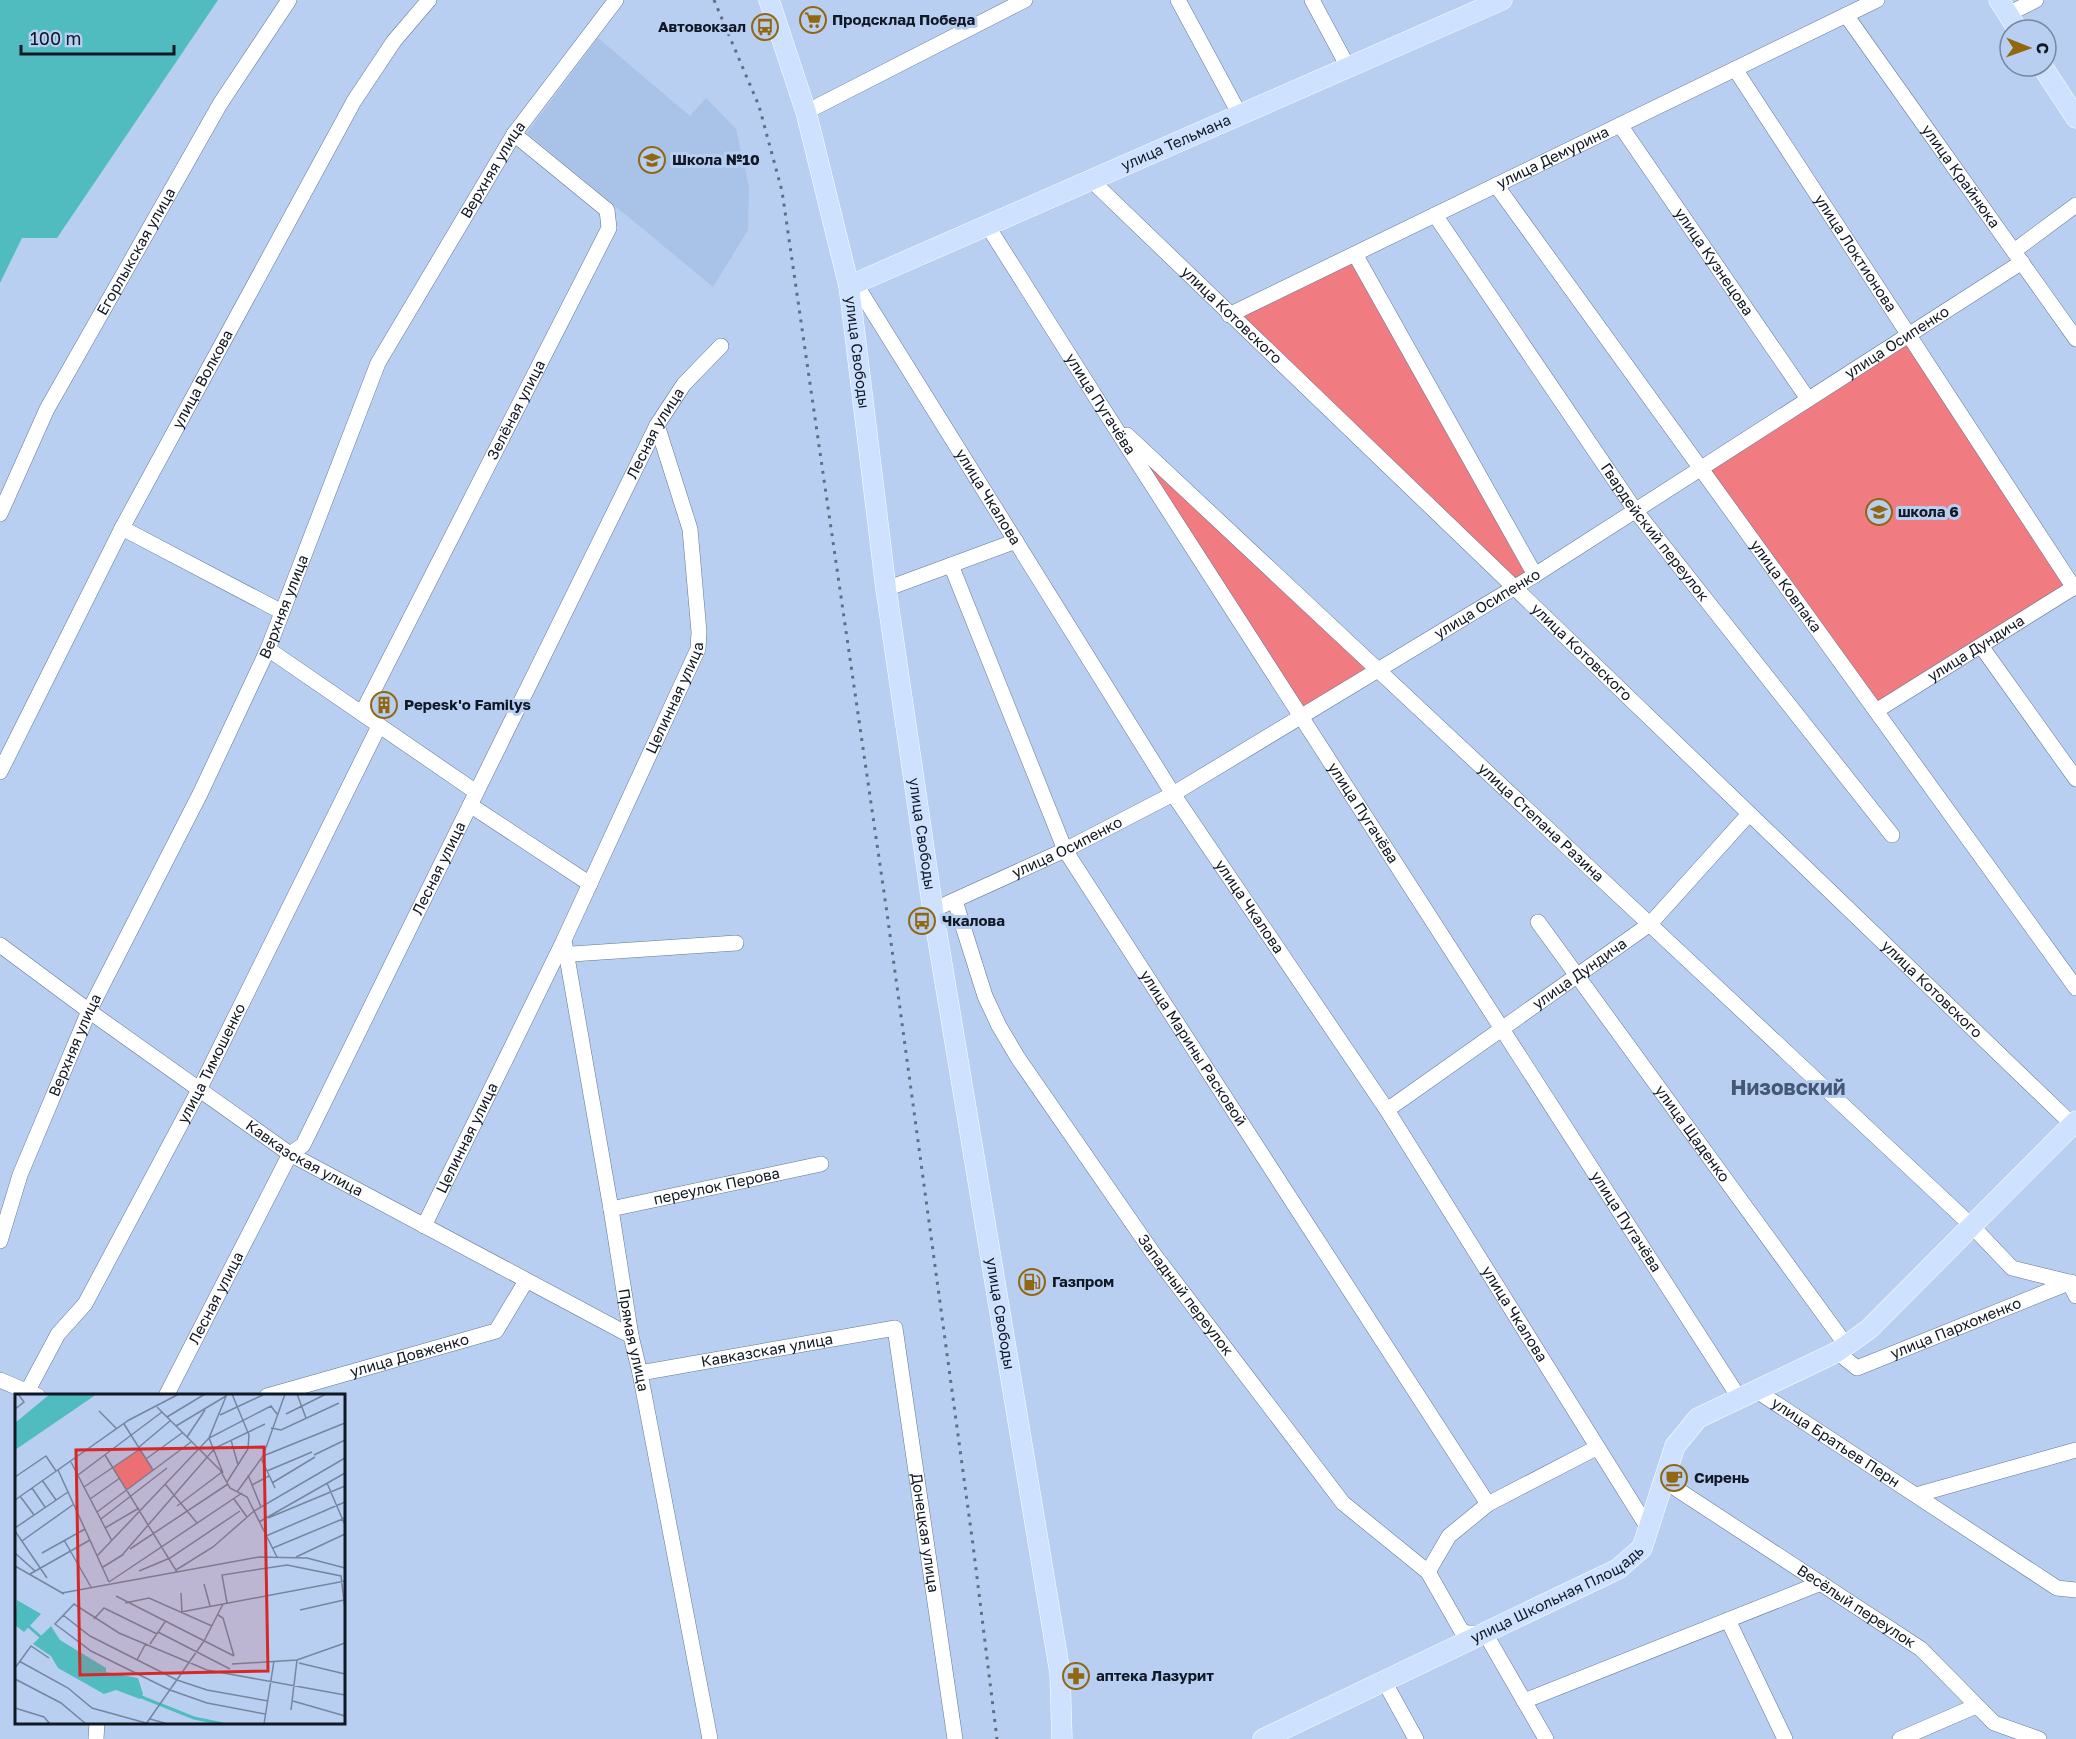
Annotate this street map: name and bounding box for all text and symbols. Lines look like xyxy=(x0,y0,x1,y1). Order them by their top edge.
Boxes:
supermarket icon: Продсклад Победа xyxy=(798,5,828,35)
place label: Продсклад Победа xyxy=(832,10,976,28)
bus stop icon: Автовокзал xyxy=(750,12,780,42)
place label: Автовокзал xyxy=(658,17,746,35)
scale bar xyxy=(21,18,174,56)
north arrow xyxy=(1998,18,2058,78)
text: 100 m xyxy=(30,27,81,49)
text: С xyxy=(2033,42,2053,54)
street label: улица Тельмана xyxy=(1118,110,1233,174)
street label: Верхняя улица xyxy=(456,117,529,221)
street label: улица Крайнюка xyxy=(1919,121,2004,231)
street label: улица Демурина xyxy=(1493,122,1611,192)
school or university icon: Школа №10 xyxy=(637,145,667,175)
place label: Школа №10 xyxy=(672,150,760,168)
street label: Егорлыкская улица xyxy=(92,184,179,318)
street label: улица Локтионова xyxy=(1811,190,1901,315)
street label: улица Кузнецова xyxy=(1671,204,1758,319)
street label: улица Котовского xyxy=(1178,262,1286,367)
street label: улица Свободы xyxy=(842,295,874,410)
street label: улица Осипенко xyxy=(1841,301,1952,382)
street label: улица Волкова xyxy=(168,326,236,431)
street label: улица Пугачёва xyxy=(1062,350,1140,458)
street label: Зелёная улица xyxy=(483,357,548,462)
street label: Лесная улица xyxy=(622,384,687,481)
street label: улица Чкалова xyxy=(952,445,1026,548)
street label: Гвардейский переулок xyxy=(1598,459,1714,605)
school or university icon: школа 6 xyxy=(1864,497,1894,527)
place label: школа 6 xyxy=(1898,502,1959,520)
street label: улица Ковпака xyxy=(1747,536,1826,636)
street label: Верхняя улица xyxy=(255,552,311,661)
street label: улица Осипенко xyxy=(1431,564,1543,642)
street label: улица Котовского xyxy=(1528,599,1636,704)
street label: улица Дундича xyxy=(1924,611,2027,685)
street label: Целинная улица xyxy=(641,642,706,756)
building icon: Pepesk'o Familys xyxy=(369,690,399,720)
place label: Pepesk'o Familys xyxy=(404,695,531,713)
street label: улица Пугачёва xyxy=(1325,759,1403,866)
street label: улица Степана Разина xyxy=(1475,759,1608,885)
street label: улица Свободы xyxy=(906,776,940,891)
street label: улица Осипенко xyxy=(1009,812,1125,881)
street label: Лесная улица xyxy=(408,818,469,917)
street label: улица Чкалова xyxy=(1212,856,1288,957)
bus stop icon: Чкалова xyxy=(907,906,937,936)
place label: Чкалова xyxy=(942,911,1005,929)
street label: улица Дундича xyxy=(1529,934,1630,1012)
street label: улица Котовского xyxy=(1878,936,1987,1041)
street label: улица Марины Расковой xyxy=(1137,966,1251,1129)
street label: Верхняя улица xyxy=(44,990,104,1099)
street label: улица Тимошенко xyxy=(173,1000,248,1126)
district label: Низовский xyxy=(1730,1074,1846,1100)
street label: Целинная улица xyxy=(432,1079,501,1196)
street label: улица Щаденко xyxy=(1652,1081,1734,1185)
street label: Кавказская улица xyxy=(243,1116,366,1199)
street label: переулок Перова xyxy=(652,1163,781,1208)
street label: улица Пугачёва xyxy=(1588,1167,1666,1275)
street label: Западный переулок xyxy=(1135,1230,1238,1359)
street label: Лесная улица xyxy=(184,1248,246,1347)
street label: улица Свободы xyxy=(983,1256,1019,1371)
street label: улица Чкалова xyxy=(1479,1262,1552,1365)
fuel station icon: Газпром xyxy=(1017,1267,1047,1297)
place label: Газпром xyxy=(1052,1272,1114,1290)
street label: Прямая улица xyxy=(616,1287,653,1393)
street label: улица Пархоменко xyxy=(1887,1293,2023,1362)
street label: улица Довженко xyxy=(348,1329,471,1380)
street label: Кавказская улица xyxy=(699,1329,834,1370)
street label: улица Братьев Перн xyxy=(1768,1393,1904,1490)
inset map xyxy=(15,1394,345,1724)
cafe icon: Сирень xyxy=(1659,1463,1689,1493)
place label: Сирень xyxy=(1694,1468,1749,1486)
street label: Донецкая улица xyxy=(908,1472,943,1594)
street label: улица Школьная Площадь xyxy=(1467,1541,1647,1646)
street label: Весёлый переулок xyxy=(1794,1560,1920,1651)
pharmacy icon: аптека Лазурит xyxy=(1061,1661,1091,1691)
place label: аптека Лазурит xyxy=(1096,1666,1214,1684)

